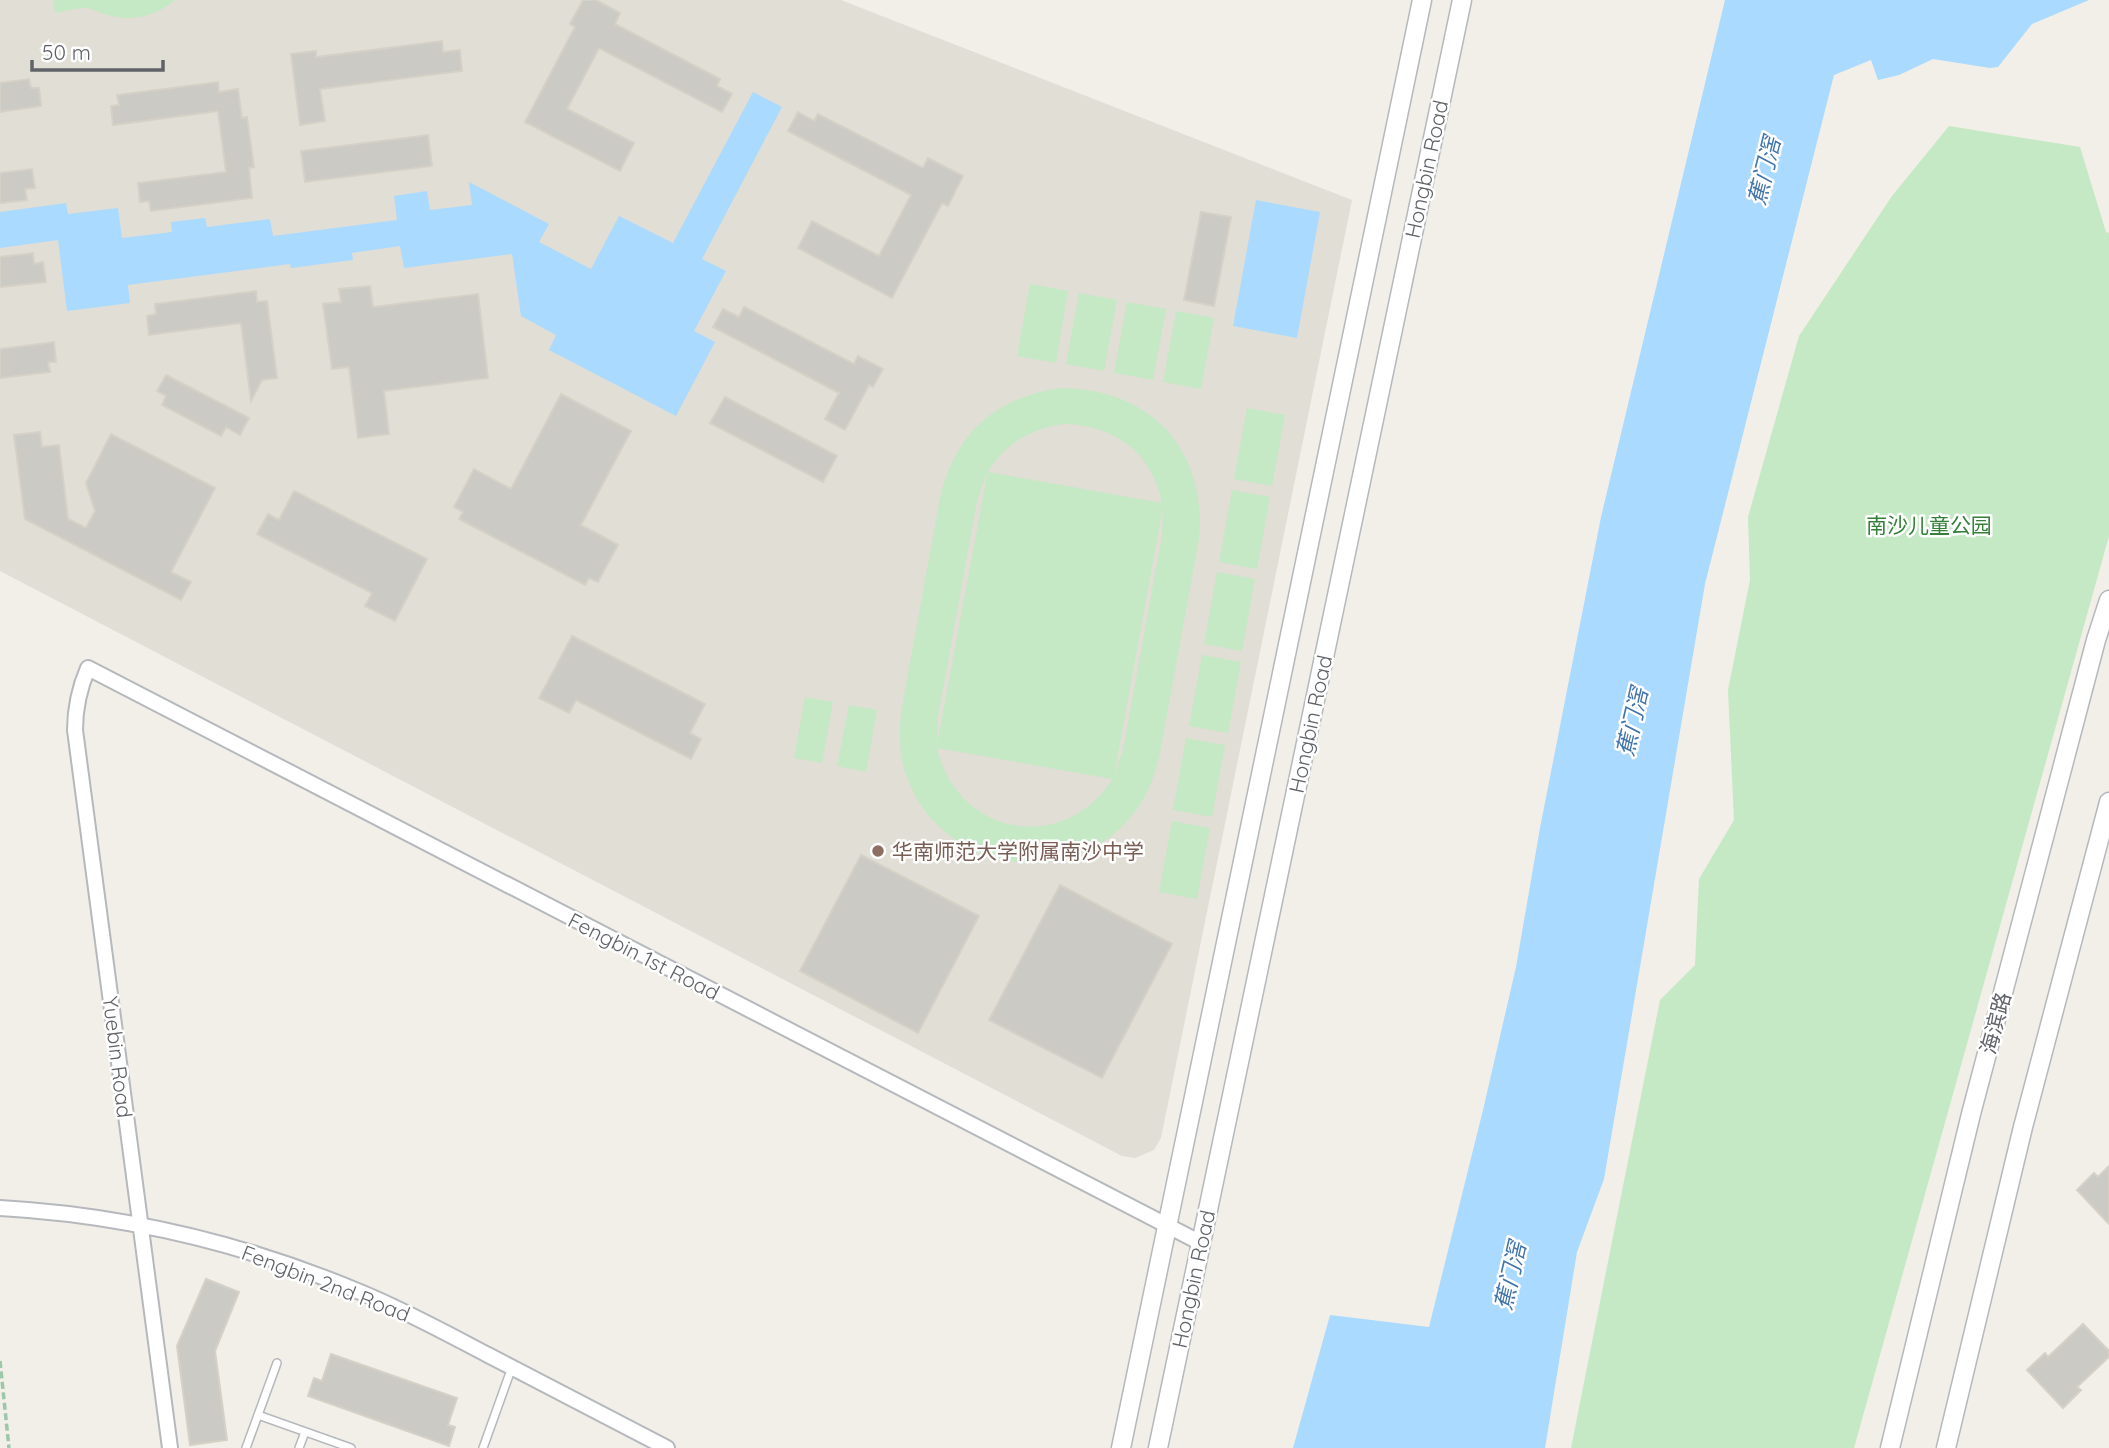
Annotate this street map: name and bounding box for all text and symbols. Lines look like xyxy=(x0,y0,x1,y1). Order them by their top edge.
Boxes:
scale bar xyxy=(32,28,163,72)
text: 50 m xyxy=(42,39,91,65)
street label: Hongbin Road xyxy=(1399,98,1453,240)
water label: 蕉门滘 xyxy=(1742,131,1787,208)
park label: 南沙儿童公园 xyxy=(1866,512,1992,538)
street label: Hongbin Road xyxy=(1283,653,1337,795)
water label: 蕉门滘 xyxy=(1610,682,1655,759)
place label: 华南师范大学附属南沙中学 xyxy=(892,838,1144,864)
marker: 华南师范大学附属南沙中学 xyxy=(870,843,886,859)
street label: Fengbin 1st Road xyxy=(564,907,724,1005)
street label: 海滨路 xyxy=(1974,989,2016,1057)
street label: Yuebin Road xyxy=(98,995,138,1119)
street label: Hongbin Road xyxy=(1166,1208,1220,1350)
water label: 蕉门滘 xyxy=(1488,1236,1533,1313)
street label: Fengbin 2nd Road xyxy=(238,1239,414,1327)

